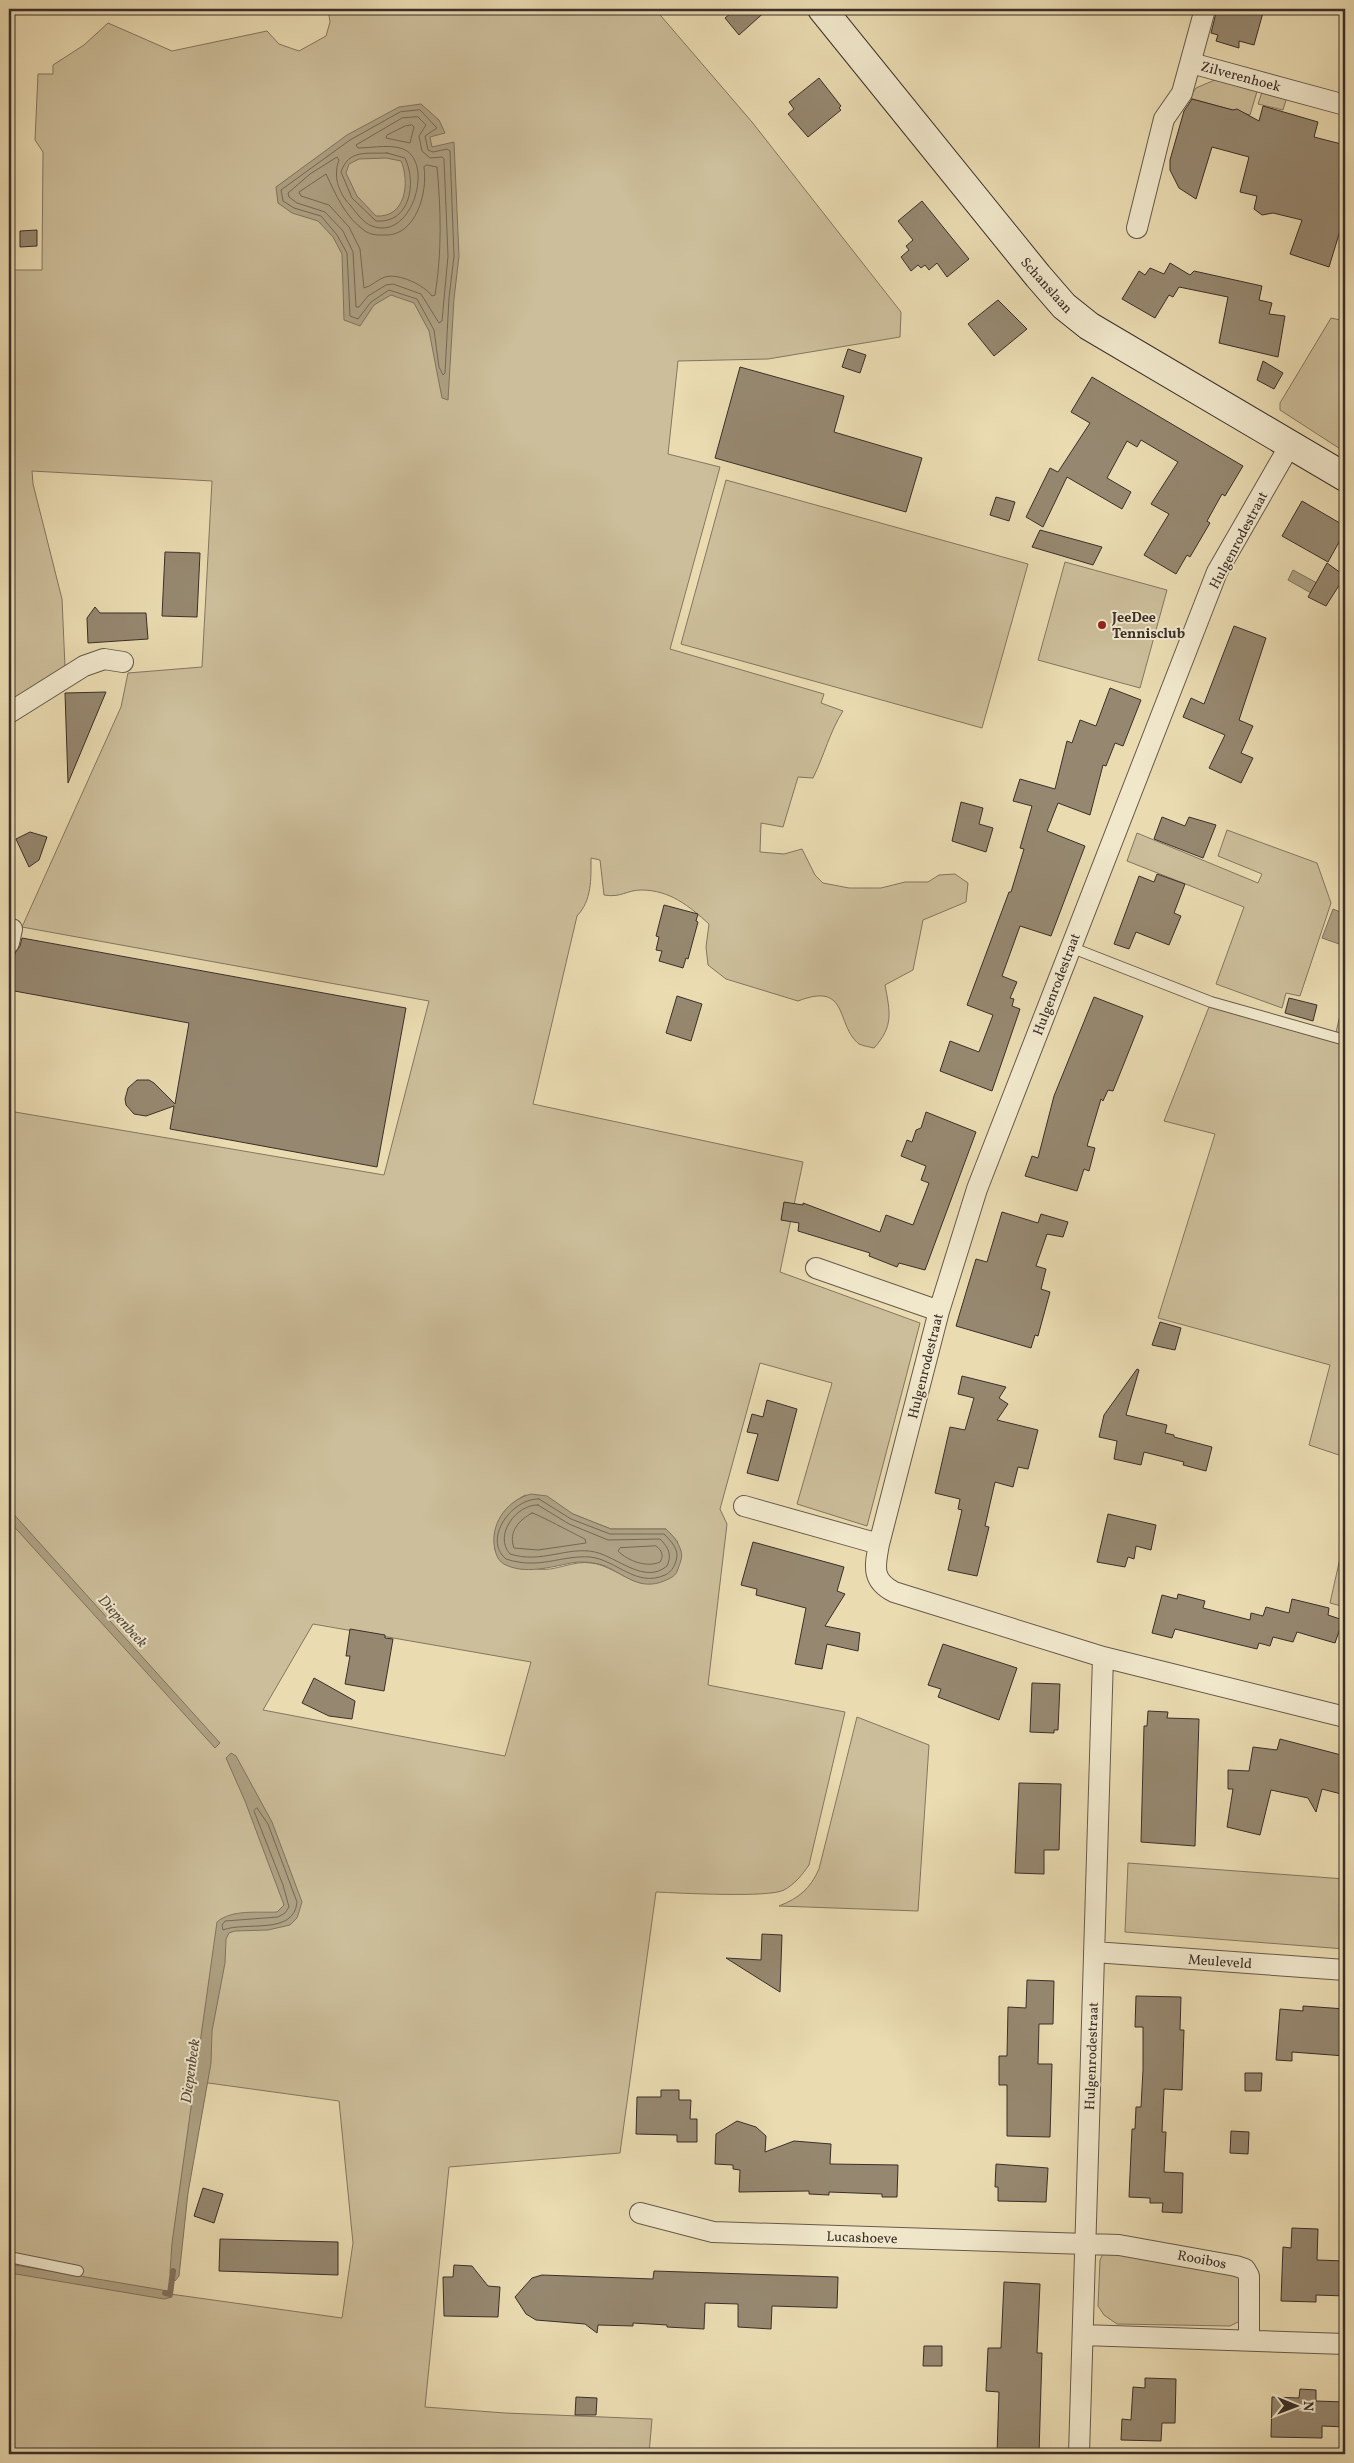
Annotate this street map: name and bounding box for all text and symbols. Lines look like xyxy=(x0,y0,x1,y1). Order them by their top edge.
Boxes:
street label: Zilverenhoek xyxy=(1199,58,1283,97)
street label: Schanslaan xyxy=(1015,254,1076,318)
street label: Hulgenrodestraat xyxy=(1206,488,1273,593)
place label: JeeDee Tennisclub xyxy=(1111,609,1185,644)
marker: JeeDee Tennisclub xyxy=(1096,619,1108,631)
street label: Hulgenrodestraat xyxy=(1029,931,1086,1038)
street label: Hulgenrodestraat xyxy=(904,1312,949,1421)
water label: Diepenbeek xyxy=(92,1591,151,1653)
street label: Meuleveld xyxy=(1187,1951,1253,1974)
street label: Hulgenrodestraat xyxy=(1081,2002,1104,2110)
water label: Diepenbeek xyxy=(177,2038,206,2105)
street label: Lucashoeve xyxy=(826,2228,898,2249)
street label: Rooibos xyxy=(1176,2246,1228,2275)
north arrow xyxy=(1272,2380,1322,2430)
text: N xyxy=(1298,2401,1317,2411)

